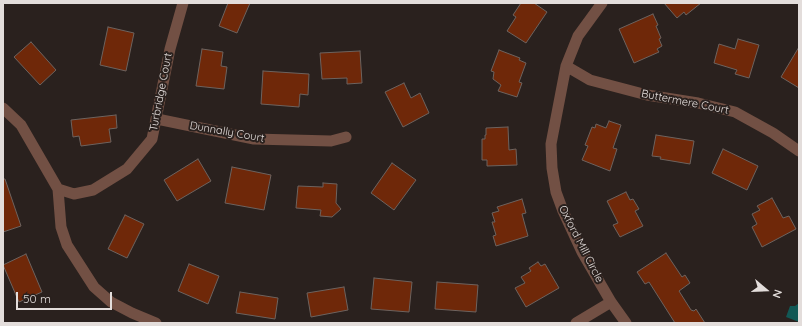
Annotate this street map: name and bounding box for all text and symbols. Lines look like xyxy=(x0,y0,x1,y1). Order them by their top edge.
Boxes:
street label: Turbridge Court xyxy=(147,52,175,132)
street label: Buttermere Court xyxy=(640,87,730,117)
street label: Dunnally Court xyxy=(189,119,265,145)
street label: Oxford Mill Circle xyxy=(556,203,606,285)
north arrow xyxy=(746,270,786,310)
scale bar xyxy=(18,284,114,310)
text: N xyxy=(769,288,785,300)
text: 50 m xyxy=(23,291,51,306)

